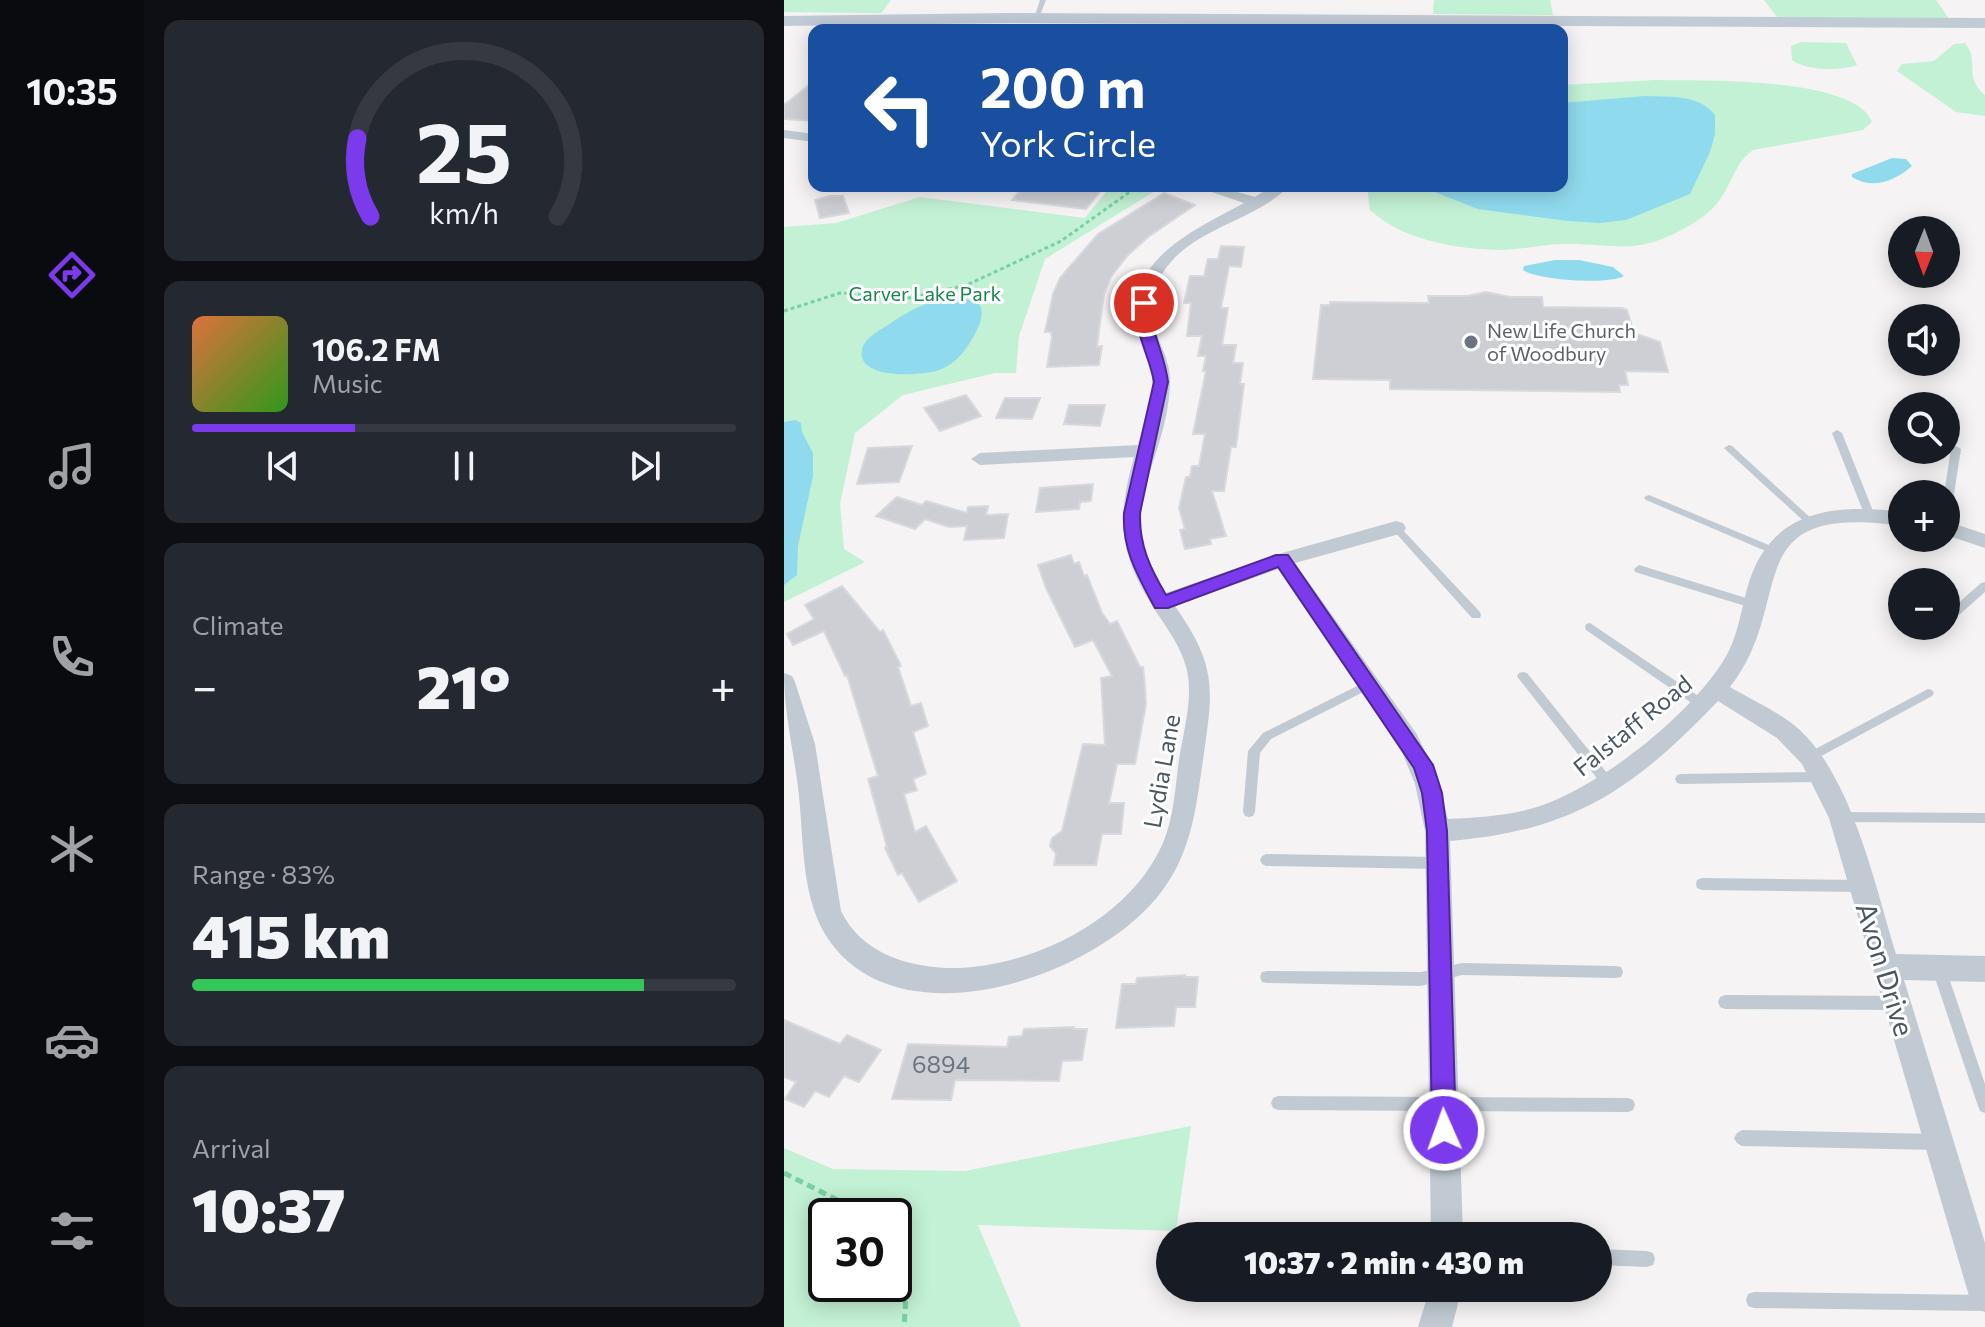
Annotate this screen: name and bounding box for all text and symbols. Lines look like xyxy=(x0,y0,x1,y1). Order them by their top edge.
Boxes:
text: 200 m xyxy=(980,51,1146,120)
icon: left xyxy=(848,56,952,160)
text: 10:35 xyxy=(26,68,118,112)
text: 25 xyxy=(416,97,512,199)
text: York Circle xyxy=(980,120,1156,164)
text: km/h xyxy=(429,195,499,230)
north arrow xyxy=(1888,216,1960,288)
map controls xyxy=(1888,216,1960,640)
icon: directions xyxy=(44,247,100,303)
pin xyxy=(1110,269,1178,337)
park label: Carver Lake Park xyxy=(849,281,1002,305)
icon: arrive xyxy=(1122,281,1166,325)
button: sound xyxy=(1888,304,1960,376)
place label: New Life Church of Woodbury xyxy=(1487,318,1636,365)
text: 106.2 FM xyxy=(312,330,441,367)
marker: New Life Church of Woodbury xyxy=(1462,333,1480,351)
text: Music xyxy=(312,367,383,398)
button: search xyxy=(1888,392,1960,464)
icon: music xyxy=(44,438,100,494)
icon: previous xyxy=(261,444,305,488)
icon: pause xyxy=(442,444,486,488)
icon: next xyxy=(623,444,667,488)
button: + xyxy=(1888,480,1960,552)
button: − xyxy=(1888,568,1960,640)
text: Climate xyxy=(192,609,284,640)
icon: phone xyxy=(44,629,100,685)
text: 21° xyxy=(416,648,511,721)
text: − xyxy=(192,658,217,712)
text: + xyxy=(710,658,736,712)
street label: Falstaff Road xyxy=(1567,668,1697,782)
street label: Lydia Lane xyxy=(1137,712,1185,830)
icon: climate xyxy=(44,821,100,877)
text: Range · 83% xyxy=(192,858,335,889)
text: 415 km xyxy=(192,897,390,970)
street label: Avon Drive xyxy=(1850,898,1922,1040)
icon: car xyxy=(44,1012,100,1068)
house number: 6894 xyxy=(912,1049,970,1078)
position arrow xyxy=(1402,1088,1486,1172)
text: Arrival xyxy=(192,1132,271,1163)
text: 10:37 xyxy=(192,1171,345,1244)
speed limit sign: 30 xyxy=(808,1198,912,1302)
icon: filters xyxy=(44,1203,100,1259)
text: 10:37 · 2 min · 430 m xyxy=(1244,1243,1524,1280)

